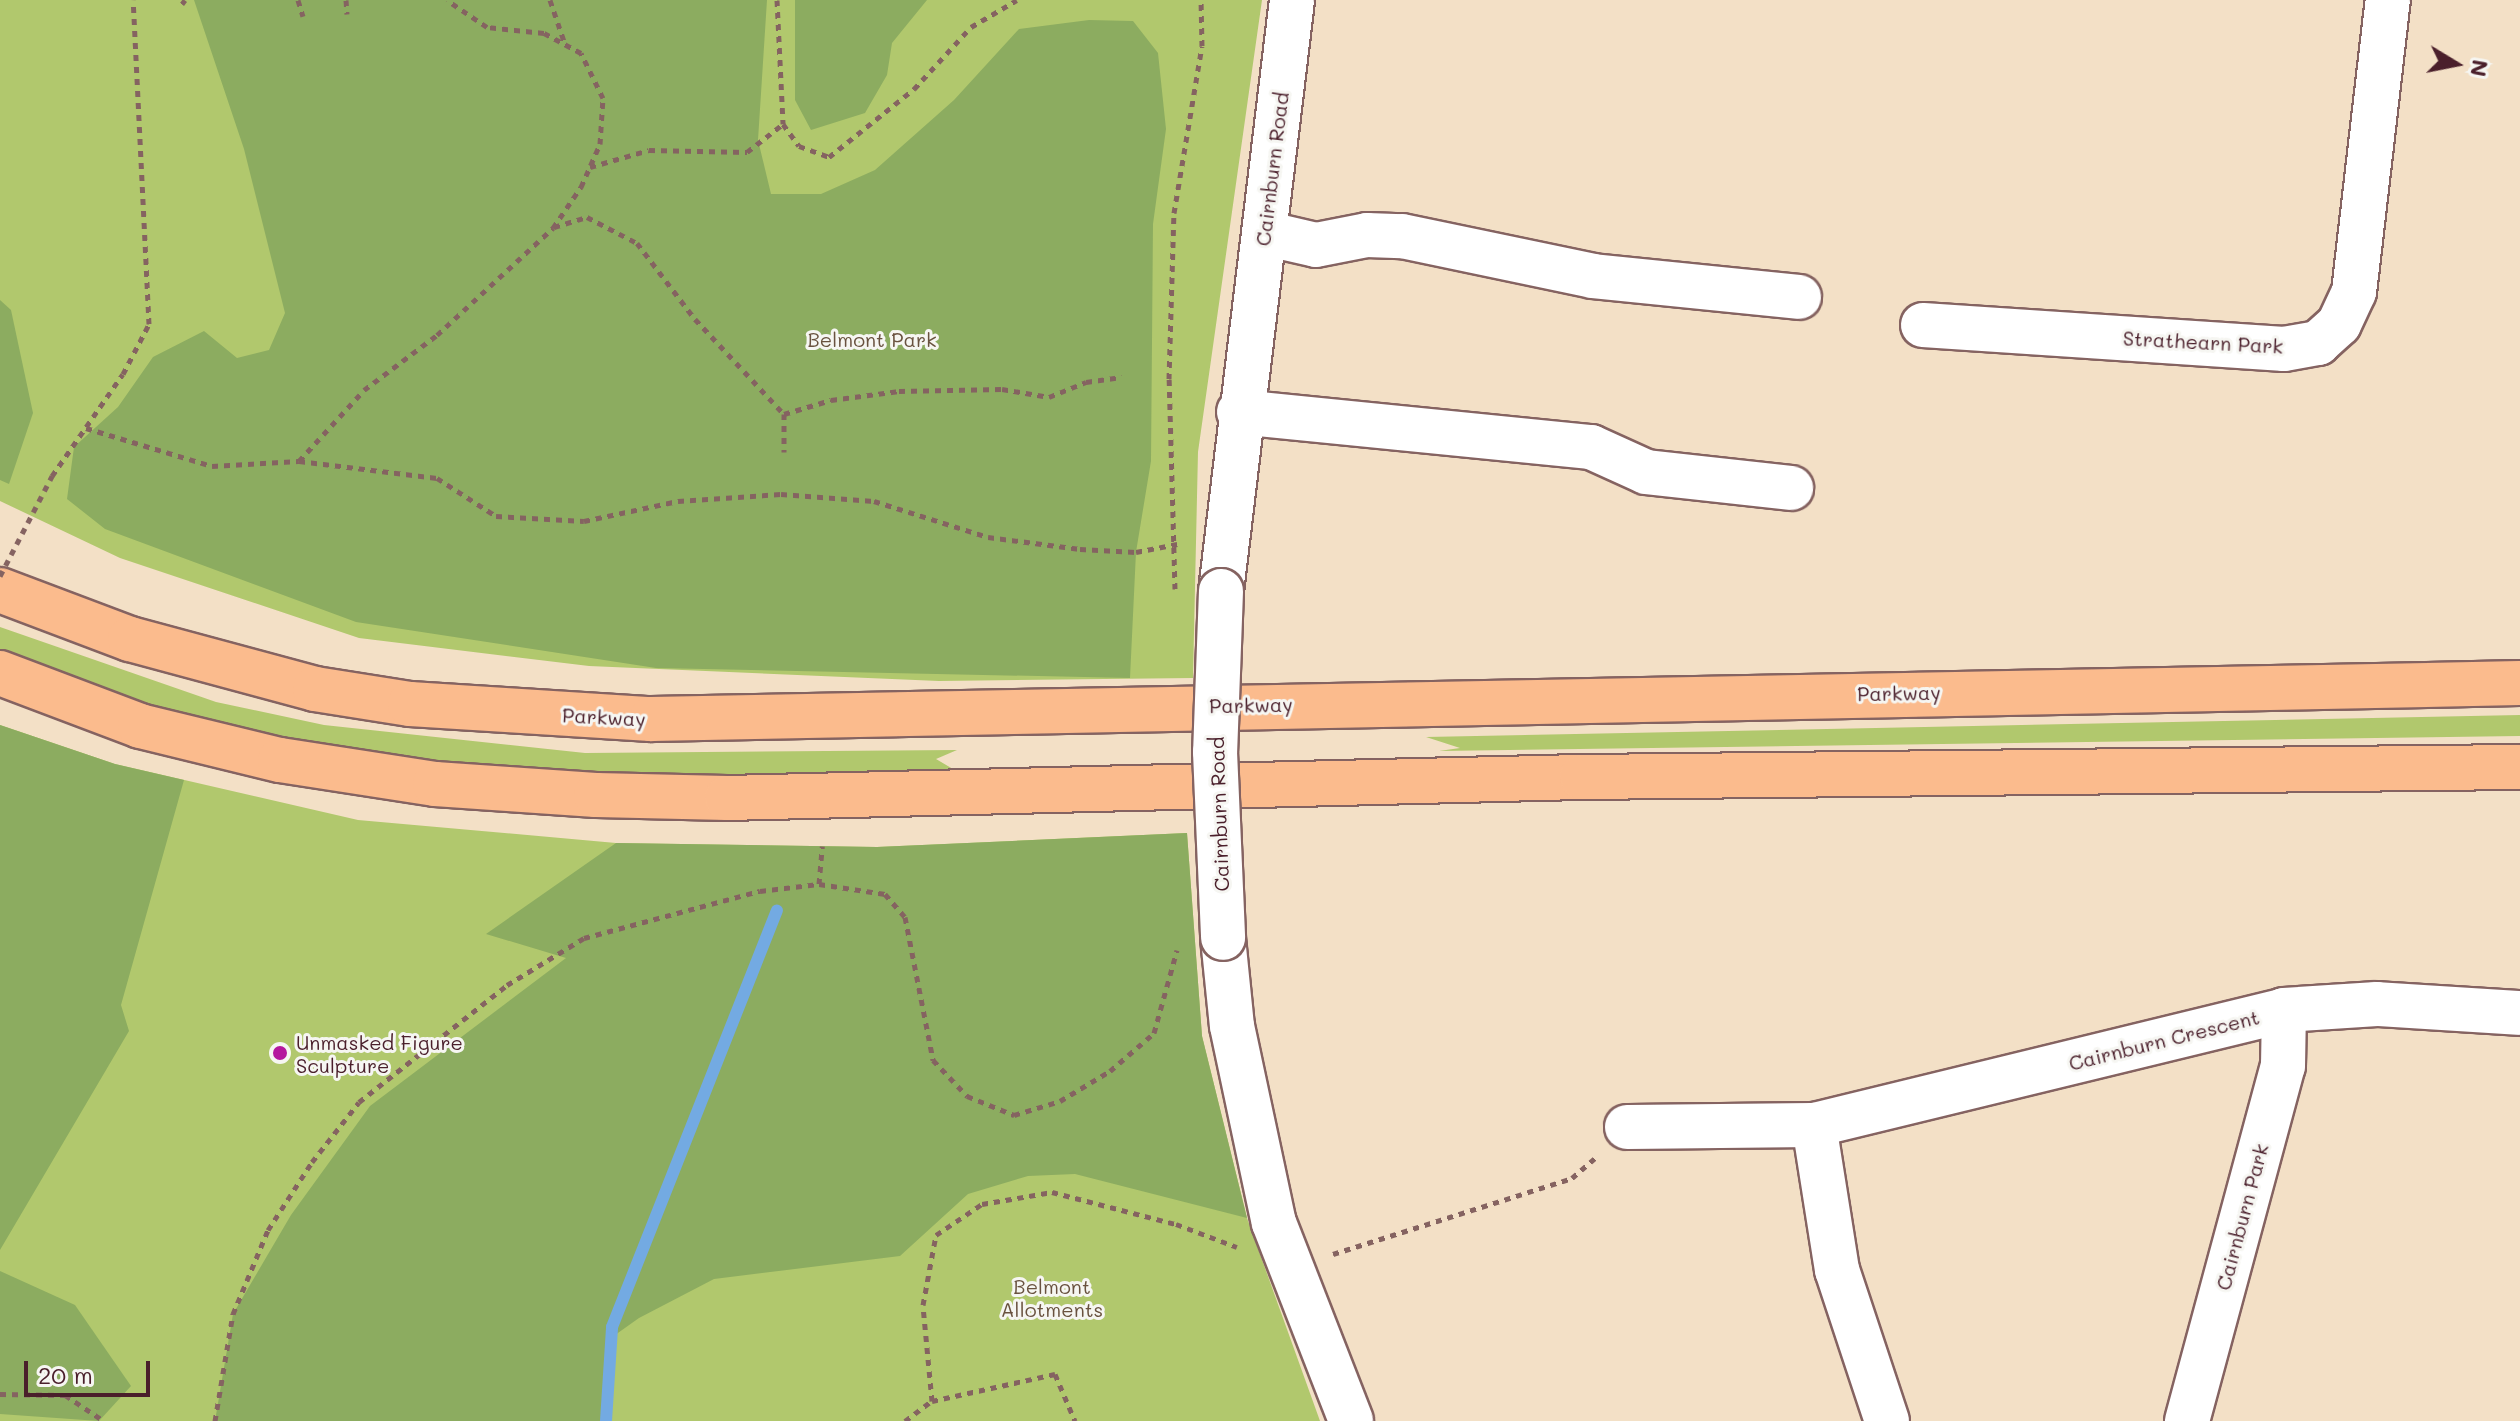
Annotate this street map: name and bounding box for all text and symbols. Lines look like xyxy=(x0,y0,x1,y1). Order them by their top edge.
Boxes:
north arrow xyxy=(2416,24,2496,104)
text: N xyxy=(2464,58,2496,79)
street label: Cairnburn Road xyxy=(1251,91,1293,247)
street label: Strathearn Park xyxy=(2122,326,2284,358)
park label: Belmont Park xyxy=(807,327,937,351)
street label: Parkway xyxy=(1857,680,1941,706)
street label: Parkway xyxy=(1209,692,1293,718)
street label: Parkway xyxy=(562,703,646,731)
street label: Cairnburn Road xyxy=(1204,736,1234,892)
street label: Cairnburn Crescent xyxy=(2066,1005,2262,1075)
place label: Unmasked Figure Sculpture xyxy=(296,1030,463,1077)
marker: Unmasked Figure Sculpture xyxy=(271,1044,289,1062)
street label: Cairnburn Park xyxy=(2211,1141,2273,1293)
park label: Belmont Allotments xyxy=(1001,1275,1103,1322)
scale bar xyxy=(28,1345,154,1395)
text: 20 m xyxy=(38,1359,93,1390)

